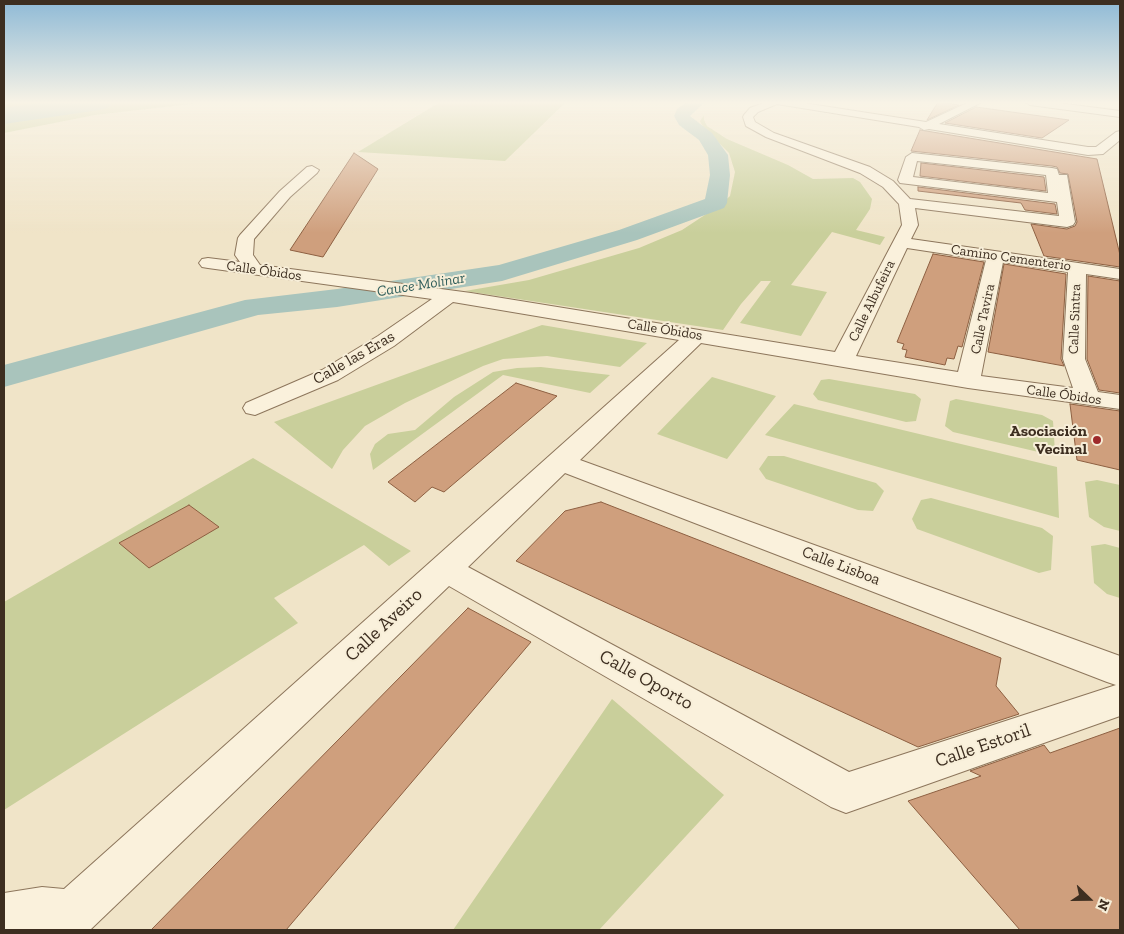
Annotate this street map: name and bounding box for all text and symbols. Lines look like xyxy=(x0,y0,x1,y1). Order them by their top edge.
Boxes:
street label: Camino Cementerio xyxy=(950,241,1072,275)
street label: Calle Óbidos xyxy=(225,257,303,285)
street label: Calle Albufeira xyxy=(845,257,899,345)
water label: Cauce Molinar xyxy=(376,269,466,301)
street label: Calle Tavira xyxy=(967,282,999,356)
street label: Calle Sintra xyxy=(1065,284,1085,354)
street label: Calle Óbidos xyxy=(626,316,704,344)
street label: Calle las Eras xyxy=(310,327,398,389)
street label: Calle Óbidos xyxy=(1025,381,1103,409)
place label: Asociación Vecinal xyxy=(1010,421,1087,459)
marker: Asociación Vecinal xyxy=(1091,434,1103,446)
street label: Calle Lisboa xyxy=(799,542,883,590)
street label: Calle Aveiro xyxy=(341,583,427,667)
street label: Calle Oporto xyxy=(595,645,697,715)
street label: Calle Estoril xyxy=(932,719,1034,773)
north arrow xyxy=(1064,874,1114,924)
text: N xyxy=(1094,897,1113,913)

